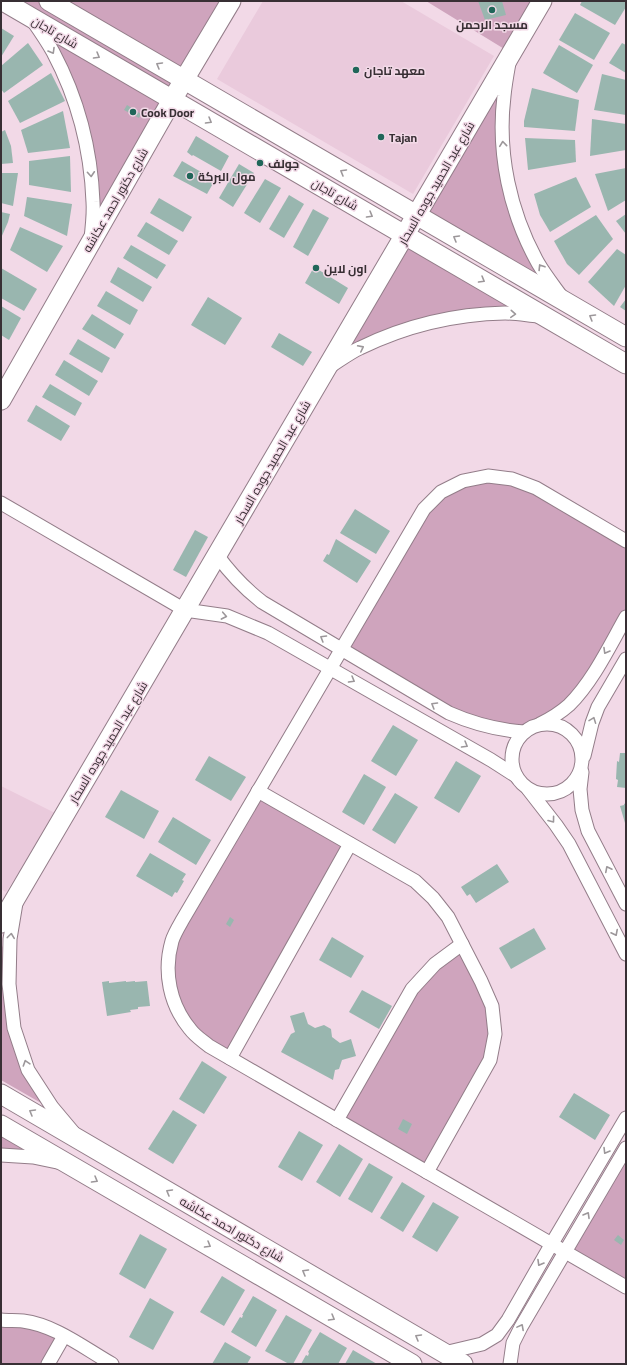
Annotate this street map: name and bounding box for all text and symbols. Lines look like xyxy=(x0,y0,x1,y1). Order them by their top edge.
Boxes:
marker: مسجد الرحمن xyxy=(487,5,497,15)
street label: شارع تاجان xyxy=(27,9,83,55)
place label: مسجد الرحمن xyxy=(456,13,528,36)
one-way arrow xyxy=(47,47,54,54)
one-way arrow xyxy=(93,51,100,58)
place label: معهد تاجان xyxy=(364,59,425,82)
one-way arrow xyxy=(155,62,163,69)
marker: معهد تاجان xyxy=(351,65,361,75)
place label: Cook Door xyxy=(141,101,195,124)
marker: Cook Door xyxy=(128,107,138,117)
one-way arrow xyxy=(205,117,212,124)
street label: شارع عبد الحميد جوده السحار xyxy=(391,117,481,250)
place label: Tajan xyxy=(389,126,418,149)
marker: Tajan xyxy=(376,132,386,142)
one-way arrow xyxy=(499,141,508,147)
street label: شارع دكتور احمد عكاشه xyxy=(76,143,154,257)
place label: جولف xyxy=(268,152,299,175)
marker: جولف xyxy=(255,158,265,168)
place label: مول البركة xyxy=(198,165,256,188)
one-way arrow xyxy=(340,170,347,177)
one-way arrow xyxy=(87,171,96,177)
marker: مول البركة xyxy=(185,171,195,181)
street label: شارع تاجان xyxy=(307,171,363,217)
one-way arrow xyxy=(366,210,373,217)
one-way arrow xyxy=(453,235,460,242)
place label: اون لاين xyxy=(324,257,367,280)
marker: اون لاين xyxy=(311,263,321,273)
one-way arrow xyxy=(538,264,546,271)
one-way arrow xyxy=(478,276,485,283)
one-way arrow xyxy=(510,309,516,318)
one-way arrow xyxy=(589,314,596,322)
one-way arrow xyxy=(357,345,364,353)
street label: شارع عبد الحميد جوده السحار xyxy=(227,396,317,529)
one-way arrow xyxy=(221,611,227,620)
one-way arrow xyxy=(320,636,327,643)
one-way arrow xyxy=(604,646,611,654)
street label: شارع عبد الحميد جوده السحار xyxy=(62,676,154,809)
one-way arrow xyxy=(348,676,355,683)
one-way arrow xyxy=(431,702,438,709)
one-way arrow xyxy=(589,716,597,723)
one-way arrow xyxy=(461,740,468,748)
one-way arrow xyxy=(548,815,555,822)
one-way arrow xyxy=(605,866,613,874)
one-way arrow xyxy=(611,929,618,936)
one-way arrow xyxy=(6,932,15,939)
one-way arrow xyxy=(22,1060,31,1067)
one-way arrow xyxy=(29,1110,36,1117)
one-way arrow xyxy=(604,1147,611,1154)
one-way arrow xyxy=(91,1175,98,1182)
one-way arrow xyxy=(166,1190,173,1197)
street label: شارع دكتور احمد عكاشه xyxy=(175,1190,289,1268)
one-way arrow xyxy=(582,1212,589,1219)
one-way arrow xyxy=(203,1241,211,1248)
one-way arrow xyxy=(538,1259,545,1266)
one-way arrow xyxy=(302,1269,309,1276)
one-way arrow xyxy=(328,1313,335,1320)
one-way arrow xyxy=(516,1324,524,1331)
one-way arrow xyxy=(414,1335,422,1342)

